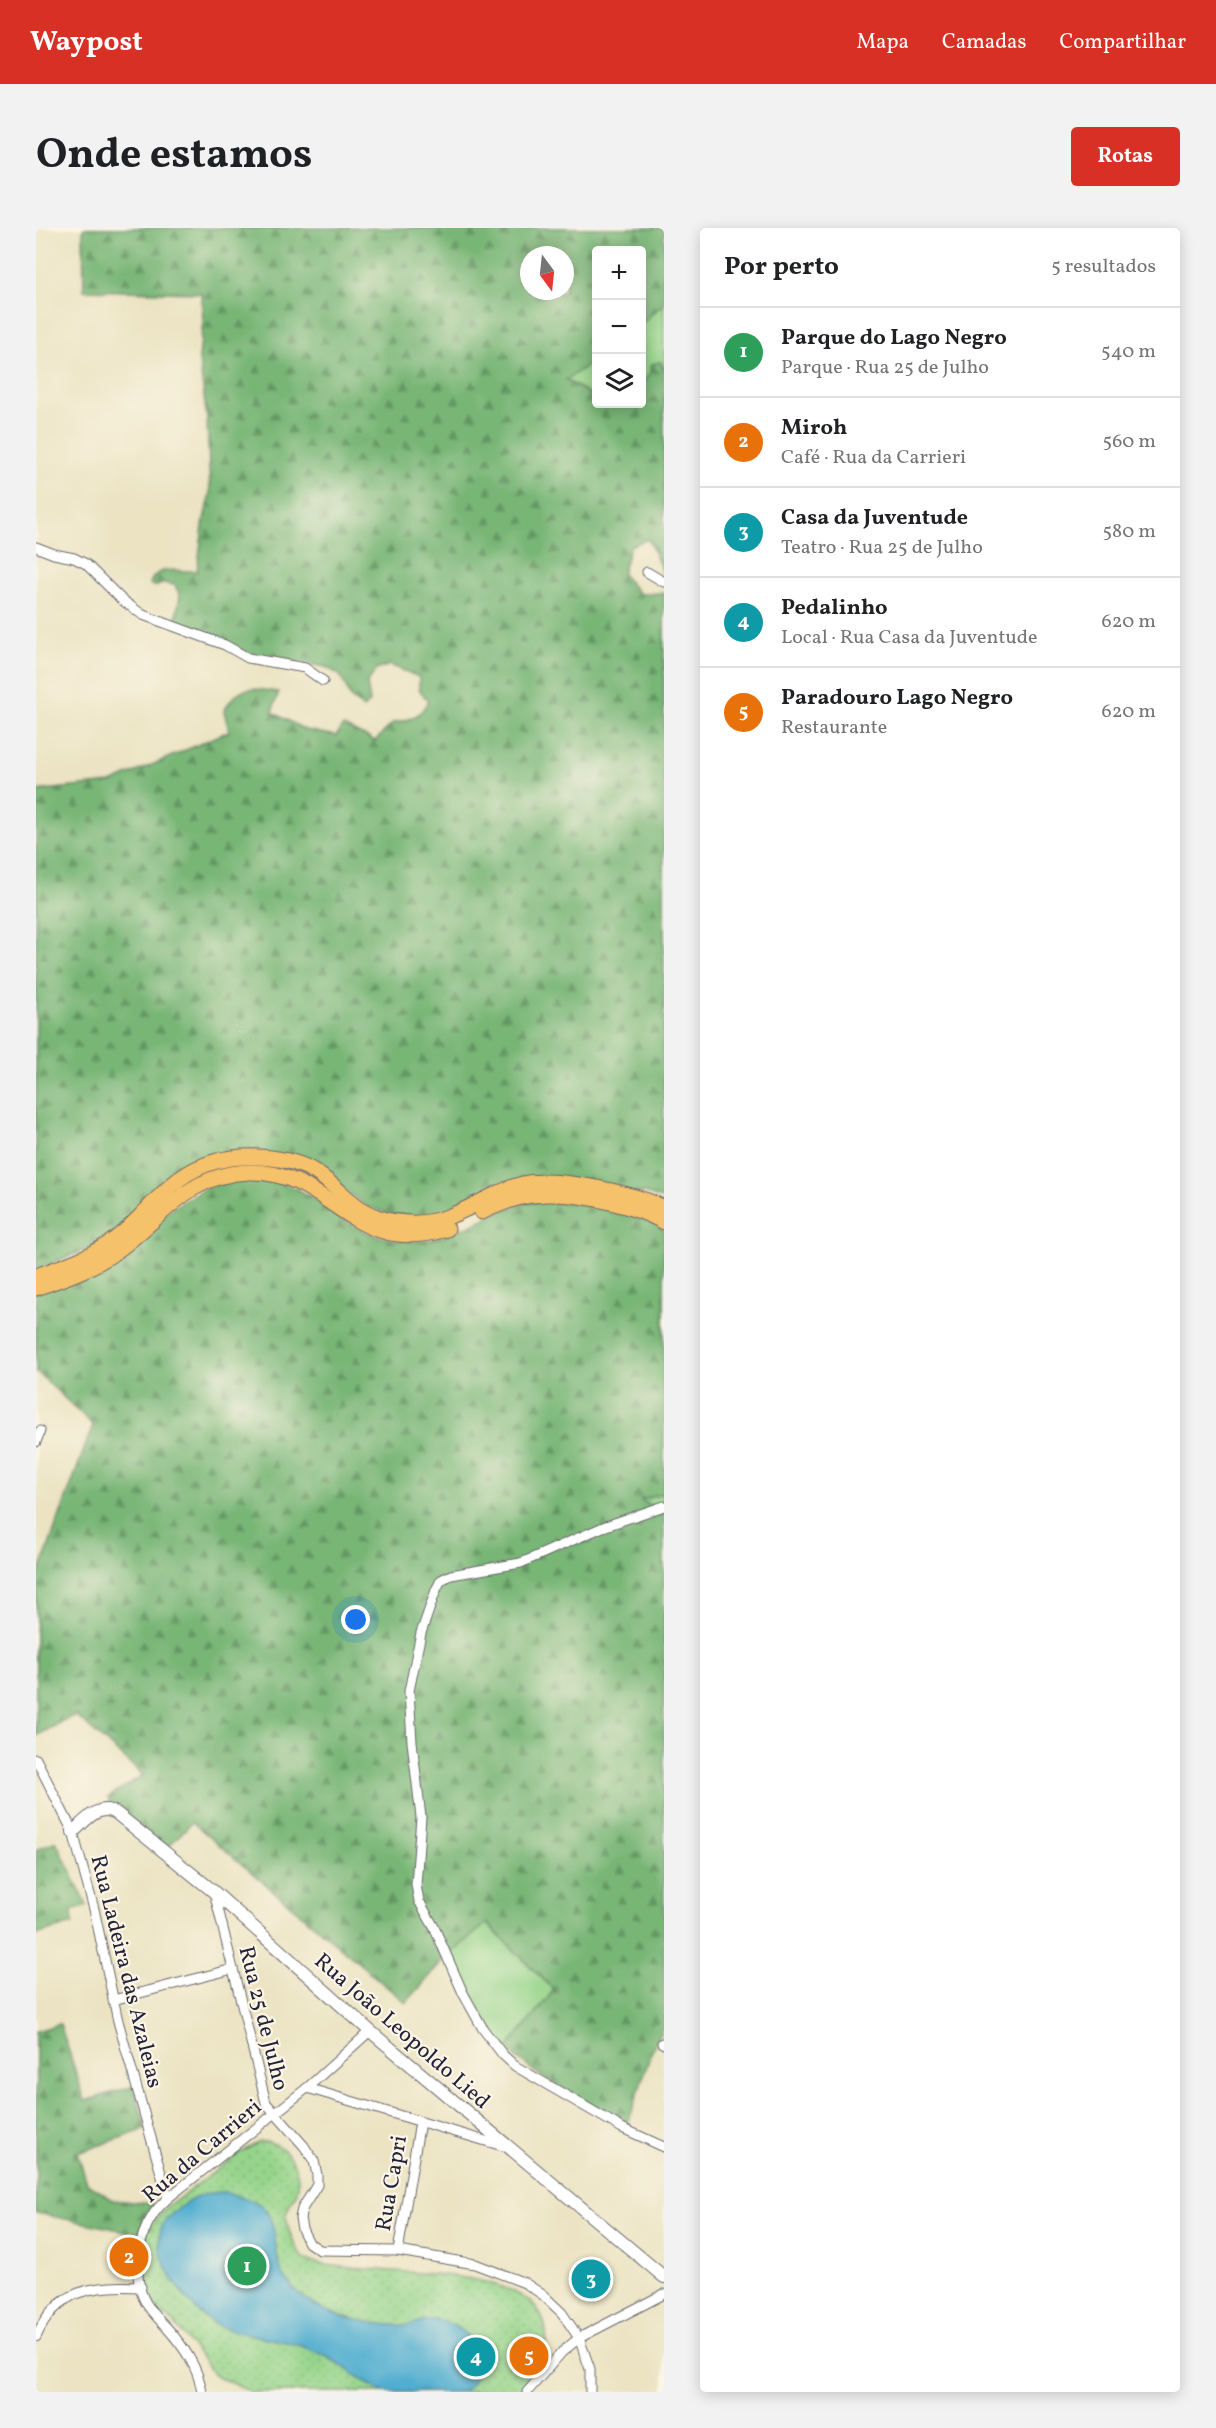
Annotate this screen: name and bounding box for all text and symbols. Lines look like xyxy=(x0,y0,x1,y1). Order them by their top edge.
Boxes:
text: Waypost xyxy=(30,23,143,62)
text: Mapa xyxy=(856,28,909,57)
text: Camadas xyxy=(942,28,1026,57)
text: Compartilhar xyxy=(1059,28,1186,57)
text: Onde estamos xyxy=(36,127,312,186)
button: Rotas xyxy=(1071,127,1180,186)
north arrow xyxy=(520,246,574,300)
map controls xyxy=(592,246,646,408)
button: + xyxy=(592,246,646,300)
text: Por perto xyxy=(724,249,839,285)
text: 5 resultados xyxy=(1051,253,1156,281)
button: − xyxy=(592,300,646,354)
text: Parque do Lago Negro xyxy=(781,323,1007,354)
text: 1 xyxy=(739,338,748,366)
text: 540 m xyxy=(1101,338,1156,366)
button: layers xyxy=(592,354,646,408)
text: Parque · Rua 25 de Julho xyxy=(781,354,989,382)
text: Miroh xyxy=(781,413,847,444)
text: 2 xyxy=(738,428,749,456)
text: 560 m xyxy=(1103,428,1156,456)
text: Café · Rua da Carrieri xyxy=(781,444,966,472)
text: Casa da Juventude xyxy=(781,503,968,534)
text: 3 xyxy=(738,518,749,546)
text: 580 m xyxy=(1103,518,1156,546)
text: Teatro · Rua 25 de Julho xyxy=(781,534,983,562)
text: Pedalinho xyxy=(781,593,888,624)
text: 4 xyxy=(737,608,750,636)
text: 620 m xyxy=(1102,608,1156,636)
text: Local · Rua Casa da Juventude xyxy=(781,624,1037,652)
text: Paradouro Lago Negro xyxy=(781,683,1013,714)
text: 5 xyxy=(739,698,748,726)
text: 620 m xyxy=(1102,698,1156,726)
text: Restaurante xyxy=(781,714,887,742)
your location xyxy=(341,1605,370,1634)
street label: Rua Ladeira das Azaleias xyxy=(82,1852,169,2091)
street label: Rua 25 de Julho xyxy=(230,1943,296,2094)
street label: Rua João Leopoldo Lied xyxy=(307,1947,496,2117)
street label: Rua da Carrieri xyxy=(136,2093,269,2211)
street label: Rua Capri xyxy=(369,2133,416,2234)
pin: 2 xyxy=(110,2234,148,2280)
pin: 1 xyxy=(228,2244,266,2288)
pin: 3 xyxy=(572,2256,610,2302)
pin: 4 xyxy=(456,2334,496,2380)
pin: 5 xyxy=(510,2334,548,2378)

